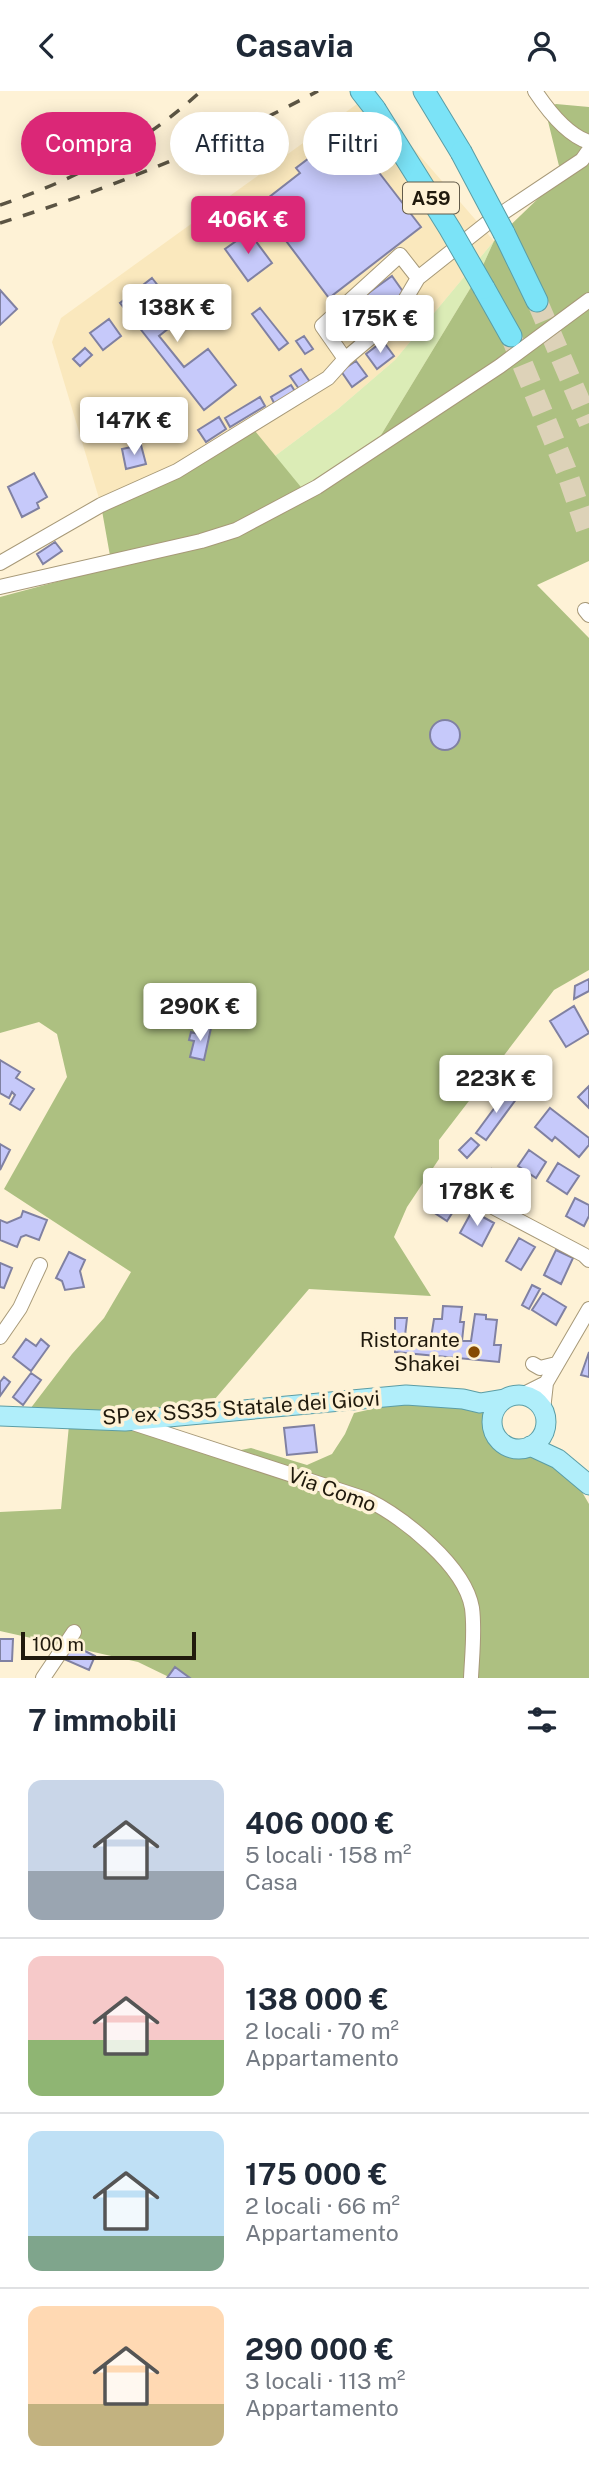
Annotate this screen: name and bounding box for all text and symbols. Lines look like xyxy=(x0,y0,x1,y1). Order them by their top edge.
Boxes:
icon: back xyxy=(28,27,66,65)
text: Casavia xyxy=(235,27,354,64)
icon: person xyxy=(523,27,561,65)
chip: Compra xyxy=(21,112,156,175)
chip: Affitta xyxy=(170,112,289,175)
chip: Filtri xyxy=(303,112,402,175)
road number: A59 xyxy=(403,183,459,213)
pin: 406K € xyxy=(191,197,305,256)
text: 406K € xyxy=(207,205,289,232)
pin: 138K € xyxy=(120,285,234,344)
text: 138K € xyxy=(138,293,216,320)
pin: 175K € xyxy=(323,295,437,355)
text: 175K € xyxy=(342,304,418,331)
pin: 147K € xyxy=(77,397,191,457)
text: 147K € xyxy=(96,406,172,433)
pin: 290K € xyxy=(143,983,257,1043)
text: 290K € xyxy=(159,992,241,1019)
pin: 223K € xyxy=(439,1055,553,1115)
text: 223K € xyxy=(455,1064,537,1091)
pin: 178K € xyxy=(420,1169,534,1228)
text: 178K € xyxy=(439,1177,515,1204)
place label: Ristorante Shakei xyxy=(360,1327,460,1376)
marker: Ristorante Shakei xyxy=(466,1344,482,1360)
street label: SP ex SS35 Statale dei Giovi xyxy=(101,1385,381,1430)
street label: Via Como xyxy=(284,1462,380,1517)
scale bar xyxy=(21,1629,196,1661)
text: 100 m xyxy=(32,1633,84,1655)
icon: filters xyxy=(523,1701,561,1739)
text: 7 immobili xyxy=(28,1702,177,1738)
text: 406 000 € xyxy=(245,1805,395,1841)
icon: home xyxy=(84,1808,168,1892)
text: 5 locali · 158 m² xyxy=(245,1841,412,1868)
text: Casa xyxy=(245,1868,298,1895)
text: 138 000 € xyxy=(245,1981,389,2017)
icon: home xyxy=(84,1984,168,2068)
text: 2 locali · 70 m² xyxy=(245,2017,399,2044)
text: Appartamento xyxy=(245,2044,399,2071)
text: 175 000 € xyxy=(245,2156,388,2192)
icon: home xyxy=(84,2159,168,2243)
text: 2 locali · 66 m² xyxy=(245,2192,400,2219)
text: Appartamento xyxy=(245,2219,399,2246)
text: 290 000 € xyxy=(245,2331,394,2367)
icon: home xyxy=(84,2334,168,2418)
text: 3 locali · 113 m² xyxy=(245,2367,406,2394)
text: Appartamento xyxy=(245,2394,399,2421)

